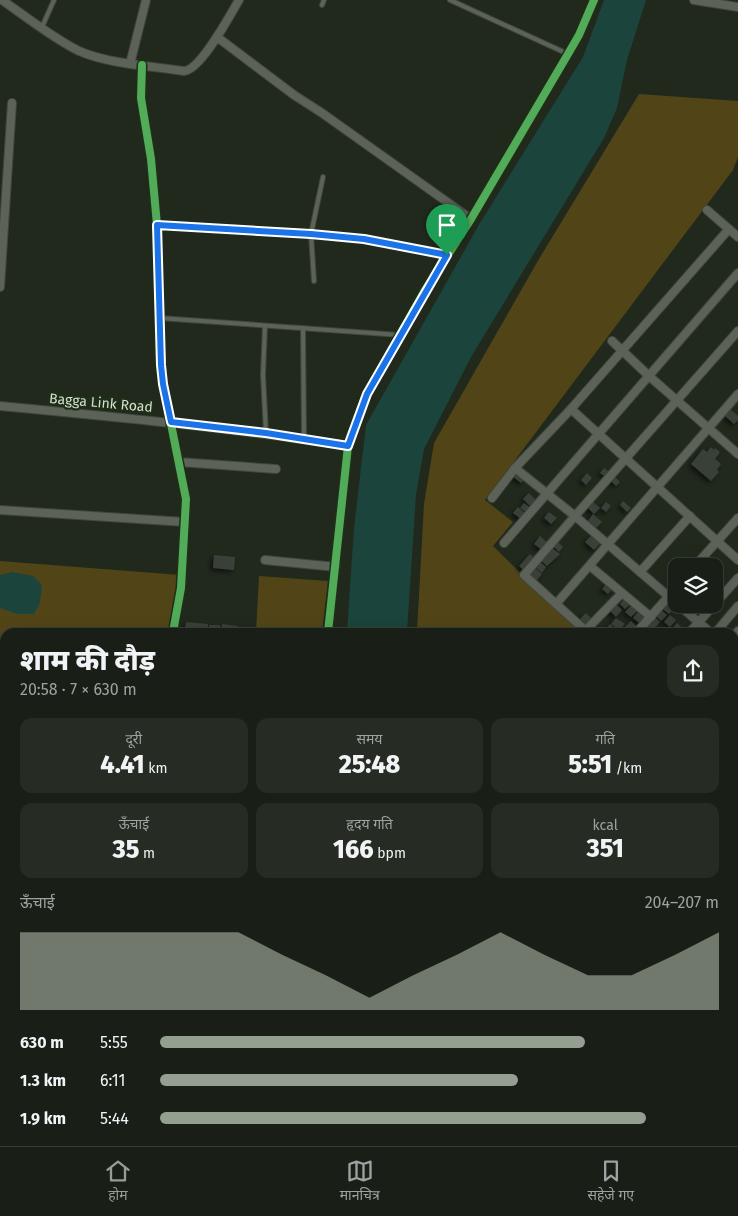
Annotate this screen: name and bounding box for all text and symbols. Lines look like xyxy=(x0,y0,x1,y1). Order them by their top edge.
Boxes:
pin xyxy=(426,204,468,255)
icon: arrive xyxy=(433,211,461,239)
street label: Bagga Link Road xyxy=(49,390,153,416)
map controls xyxy=(668,558,723,613)
button: layers xyxy=(668,558,723,613)
text: शाम की दौड़ xyxy=(20,644,155,677)
button: share xyxy=(667,645,719,697)
text: 20:58 · 7 × 630 m xyxy=(20,680,137,699)
text: दूरी xyxy=(125,731,142,748)
text: समय xyxy=(357,731,382,748)
text: गति xyxy=(595,731,615,748)
text: 4.41 xyxy=(100,750,145,780)
text: 25:48 xyxy=(339,750,400,780)
text: 5:51 xyxy=(568,750,612,780)
text: km xyxy=(145,760,167,777)
text: /km xyxy=(612,760,642,777)
text: ऊँचाई xyxy=(119,816,149,833)
text: हृदय गति xyxy=(346,816,393,833)
text: kcal xyxy=(593,817,618,834)
text: 351 xyxy=(587,834,624,864)
text: 35 xyxy=(113,835,139,865)
text: 166 xyxy=(333,835,374,865)
text: m xyxy=(139,845,155,862)
text: bpm xyxy=(374,845,406,862)
text: ऊँचाई xyxy=(20,893,55,912)
text: 204–207 m xyxy=(645,893,719,912)
text: 630 m xyxy=(20,1033,64,1052)
text: 5:55 xyxy=(100,1033,128,1052)
text: 1.3 km xyxy=(20,1071,66,1090)
text: 6:11 xyxy=(100,1071,125,1090)
text: 1.9 km xyxy=(20,1109,66,1128)
text: 5:44 xyxy=(100,1109,129,1128)
tab: होम xyxy=(104,1157,132,1206)
tab: मानचित्र xyxy=(340,1157,380,1206)
tab: सहेजे गए xyxy=(587,1157,634,1206)

